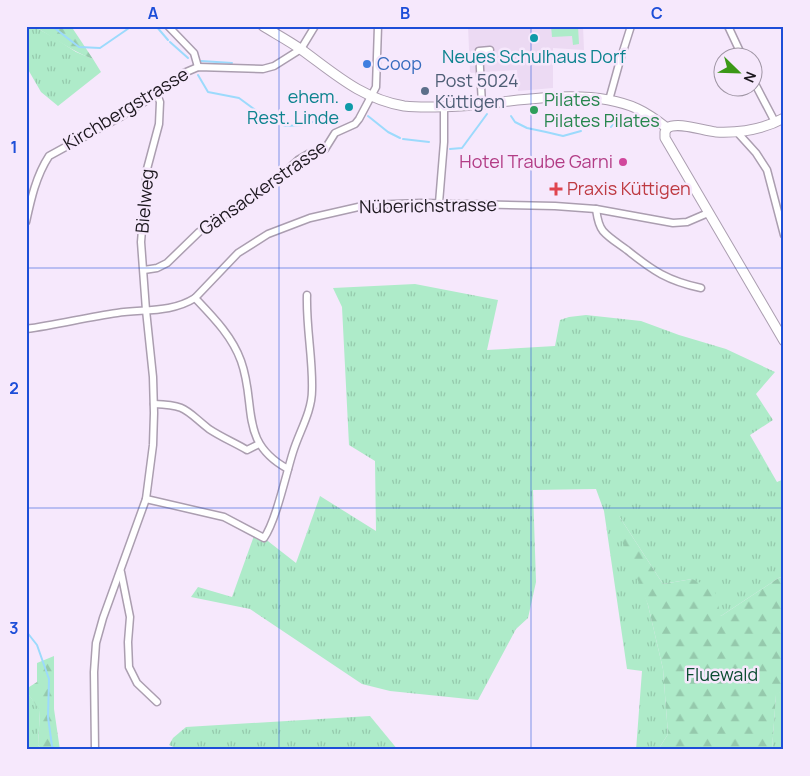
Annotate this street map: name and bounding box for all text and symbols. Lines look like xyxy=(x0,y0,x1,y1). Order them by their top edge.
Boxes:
text: A xyxy=(148,2,159,24)
text: B xyxy=(400,2,410,24)
text: C xyxy=(651,2,663,24)
marker: Neues Schulhaus Dorf xyxy=(528,32,540,44)
place label: Neues Schulhaus Dorf xyxy=(442,44,627,68)
north arrow xyxy=(712,48,762,98)
place label: Coop xyxy=(377,51,422,75)
marker: Coop xyxy=(361,58,373,70)
street label: Kirchbergstrasse xyxy=(58,61,193,155)
place label: Post 5024 Küttigen xyxy=(435,68,519,113)
text: N xyxy=(740,69,761,86)
place label: ehem. Rest. Linde xyxy=(247,84,339,129)
marker: Post 5024 Küttigen xyxy=(419,85,431,97)
place label: Pilates Pilates Pilates xyxy=(544,87,660,132)
marker: ehem. Rest. Linde xyxy=(343,101,355,113)
marker: Pilates Pilates Pilates xyxy=(528,104,540,116)
street label: Gänsackerstrasse xyxy=(194,134,331,240)
text: 1 xyxy=(10,136,18,158)
place label: Hotel Traube Garni xyxy=(459,149,613,173)
marker: Hotel Traube Garni xyxy=(617,156,629,168)
street label: Bielweg xyxy=(129,168,159,234)
place label: Praxis Küttigen xyxy=(567,176,691,200)
marker: Praxis Küttigen xyxy=(549,182,563,196)
street label: Nüberichstrasse xyxy=(359,192,497,218)
text: 2 xyxy=(9,377,19,399)
text: 3 xyxy=(9,617,19,639)
park label: Fluewald xyxy=(686,662,758,686)

